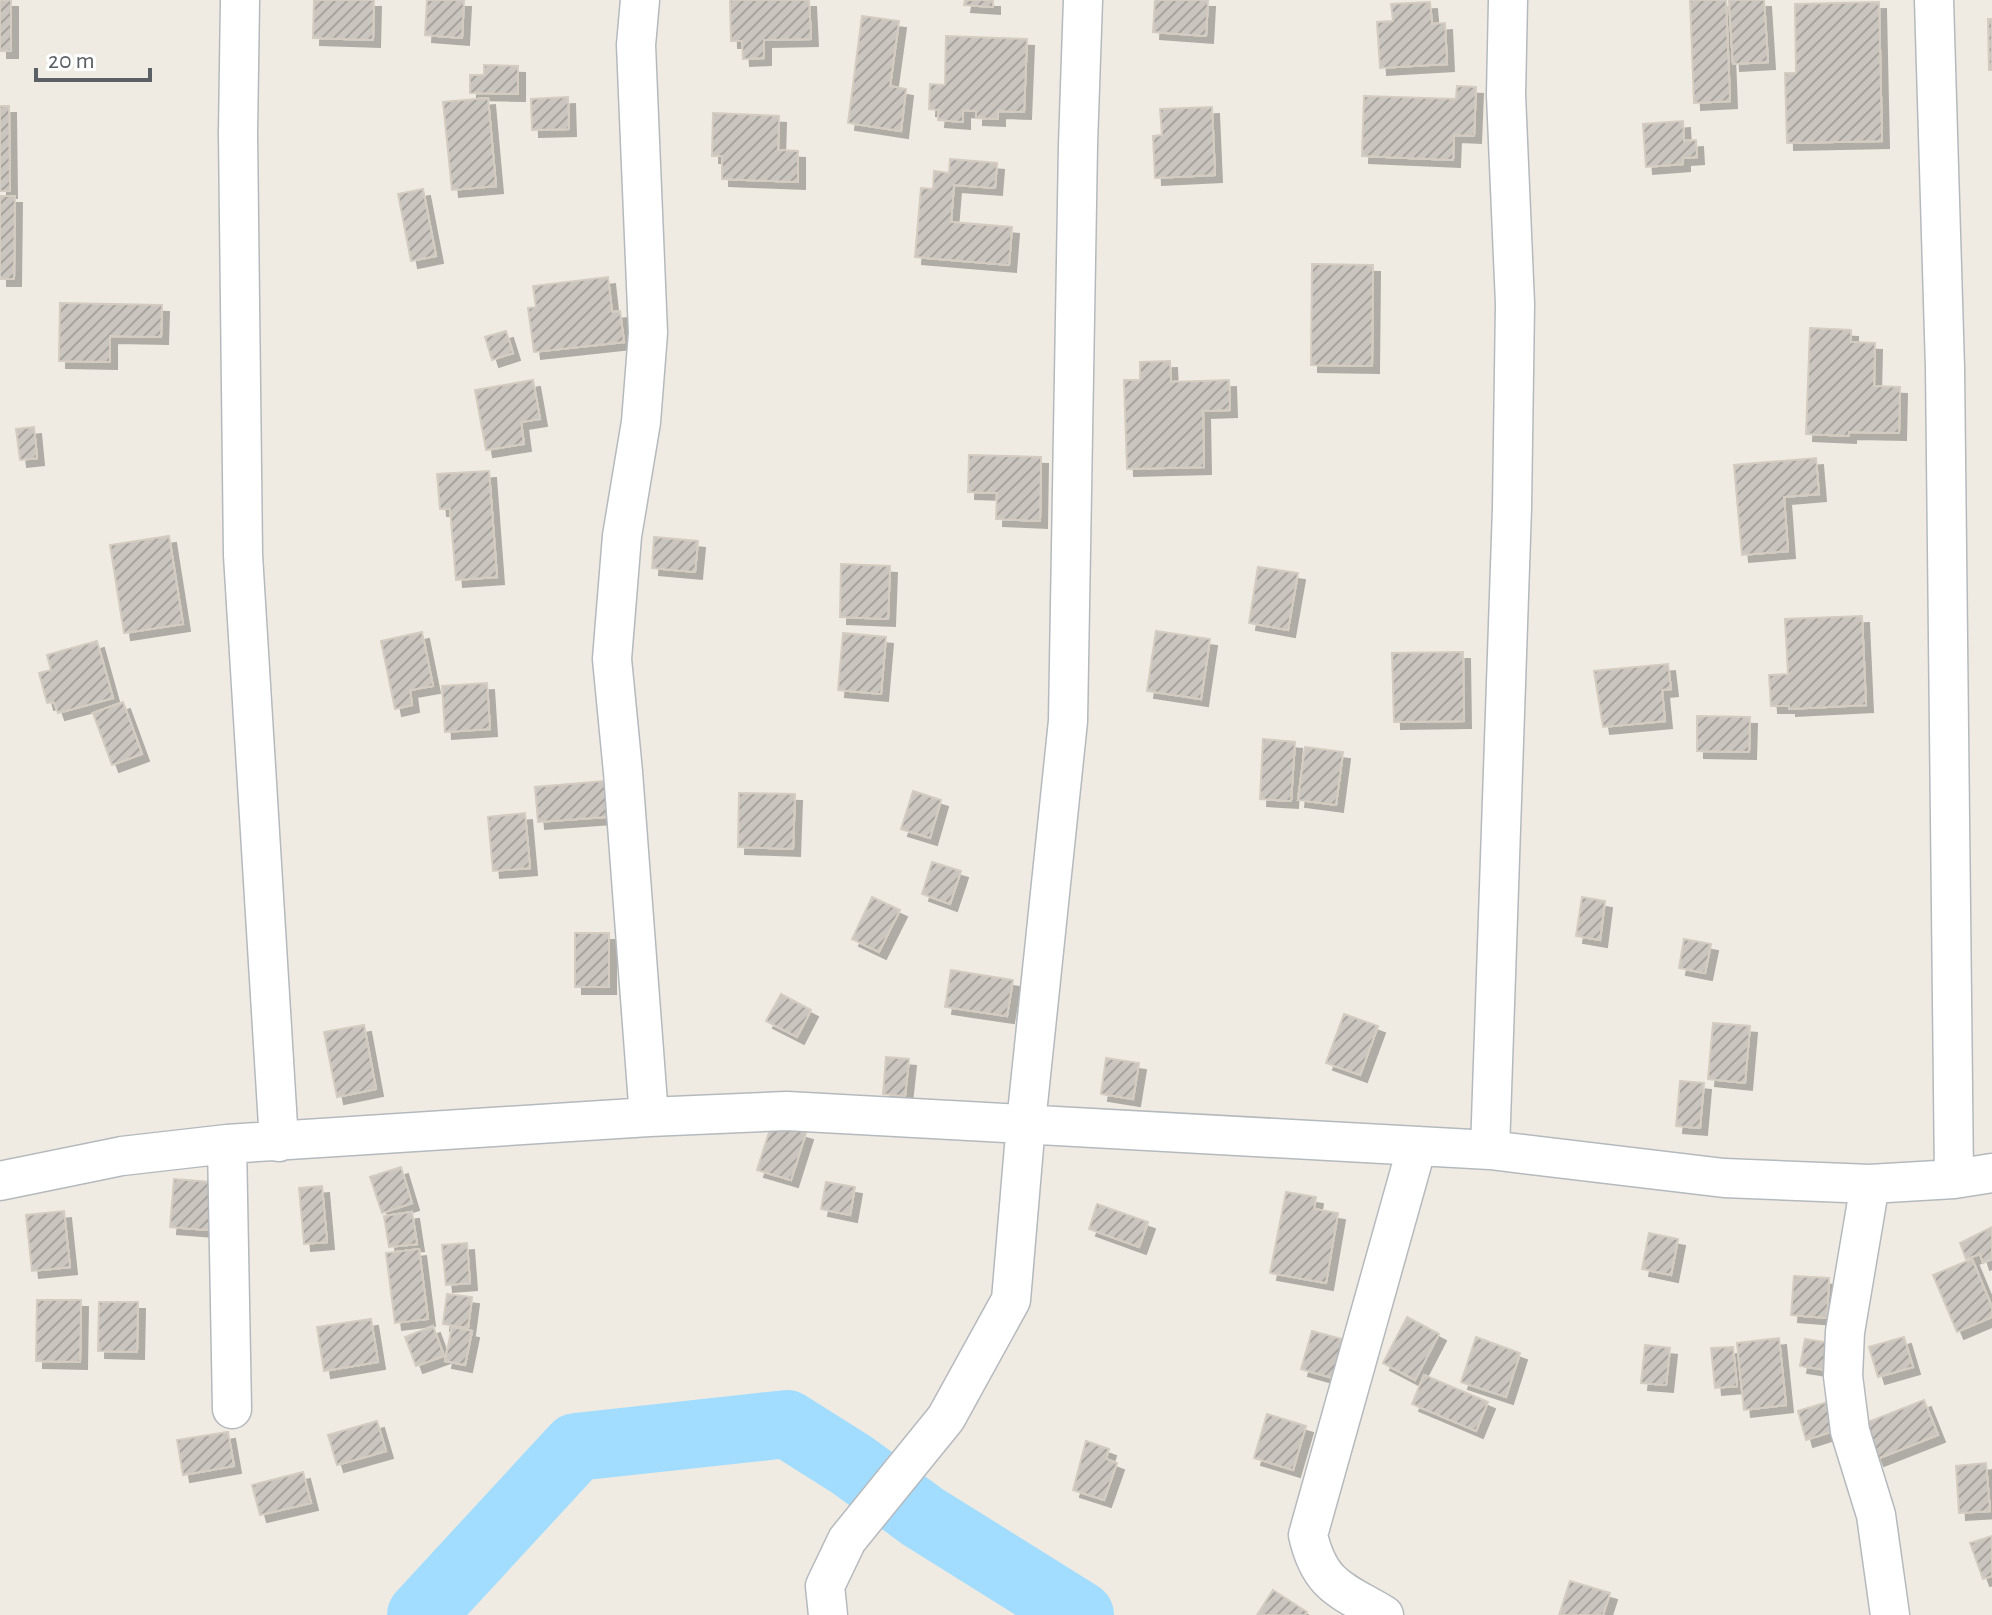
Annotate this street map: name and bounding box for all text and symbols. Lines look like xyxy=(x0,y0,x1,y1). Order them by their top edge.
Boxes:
scale bar xyxy=(36,32,150,82)
text: 20 m xyxy=(48,49,95,73)

